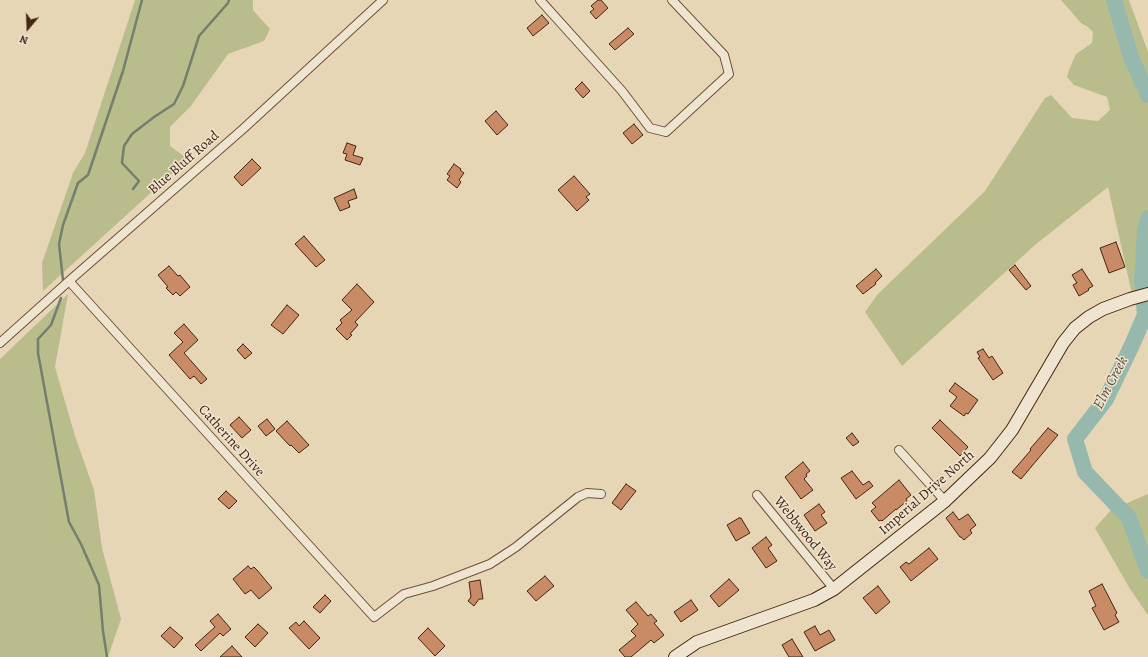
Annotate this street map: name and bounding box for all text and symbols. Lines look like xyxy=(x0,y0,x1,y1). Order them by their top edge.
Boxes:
north arrow xyxy=(8,8,48,48)
text: N xyxy=(18,31,30,48)
street label: Blue Bluff Road xyxy=(145,128,223,198)
water label: Elm Creek xyxy=(1090,354,1132,412)
street label: Catherine Drive xyxy=(194,402,268,480)
street label: Imperial Drive North xyxy=(876,447,978,539)
street label: Webbwood Way xyxy=(770,494,840,574)

